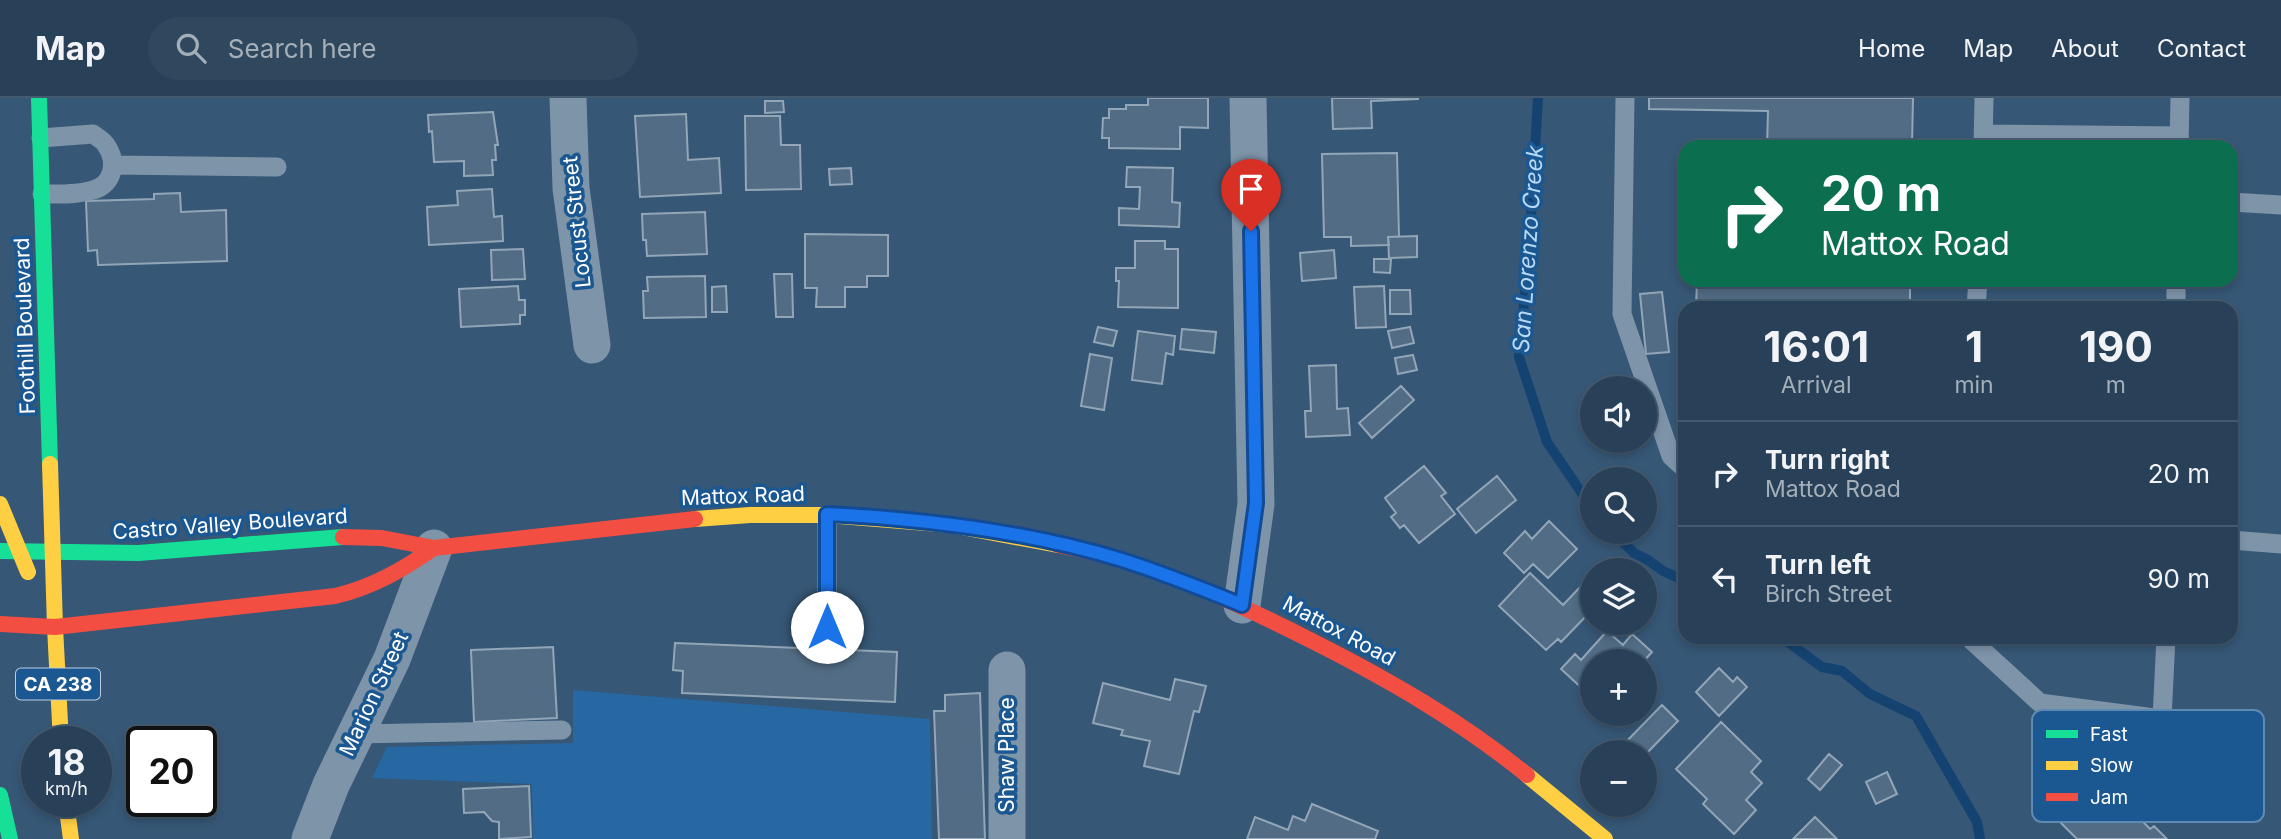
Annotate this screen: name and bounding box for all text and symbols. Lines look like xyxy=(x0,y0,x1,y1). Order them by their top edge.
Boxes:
search box xyxy=(148,17,638,80)
text: Map xyxy=(35,28,106,68)
icon: search xyxy=(172,29,210,67)
text: Search here xyxy=(228,33,376,64)
text: Home xyxy=(1858,34,1925,63)
text: Map xyxy=(1963,34,2013,63)
text: About xyxy=(2051,34,2119,63)
text: Contact xyxy=(2157,34,2246,63)
water label: San Lorenzo Creek xyxy=(1507,144,1549,354)
street label: Locust Street xyxy=(557,155,596,289)
pin xyxy=(1221,159,1281,231)
text: 20 m xyxy=(1821,164,1941,223)
icon: right xyxy=(1706,168,1797,259)
icon: arrive xyxy=(1232,170,1270,208)
text: Mattox Road xyxy=(1821,224,2010,263)
street label: Foothill Boulevard xyxy=(9,237,40,415)
text: 16:01 xyxy=(1763,321,1869,372)
text: 1 xyxy=(1965,321,1983,372)
text: 190 xyxy=(2079,321,2153,372)
text: Arrival xyxy=(1781,371,1852,399)
text: min xyxy=(1954,371,1994,399)
text: m xyxy=(2106,371,2126,399)
map controls xyxy=(1580,376,1657,817)
button: sound xyxy=(1580,376,1657,453)
text: Turn right xyxy=(1765,444,1890,475)
icon: right xyxy=(1706,455,1744,493)
text: 20 m xyxy=(2148,458,2210,489)
button: search xyxy=(1580,467,1657,544)
text: Mattox Road xyxy=(1765,475,1901,503)
street label: Mattox Road xyxy=(681,481,805,510)
street label: Castro Valley Boulevard xyxy=(112,503,348,544)
text: Turn left xyxy=(1765,549,1871,580)
button: layers xyxy=(1580,558,1657,635)
icon: left xyxy=(1706,560,1744,598)
text: 90 m xyxy=(2147,563,2210,594)
text: Birch Street xyxy=(1765,580,1892,608)
position arrow xyxy=(790,590,864,664)
street label: Mattox Road xyxy=(1279,590,1400,671)
street label: Marion Street xyxy=(334,628,413,760)
button: + xyxy=(1580,649,1657,726)
road number: CA 238 xyxy=(16,668,100,699)
street label: Shaw Place xyxy=(994,697,1019,813)
legend xyxy=(2032,710,2264,822)
text: Fast xyxy=(2090,723,2128,746)
speed limit sign: 20 xyxy=(126,726,217,817)
button: − xyxy=(1580,740,1657,817)
text: 18 xyxy=(48,741,85,783)
text: Slow xyxy=(2090,754,2133,777)
text: km/h xyxy=(45,778,88,799)
text: Jam xyxy=(2090,786,2128,809)

